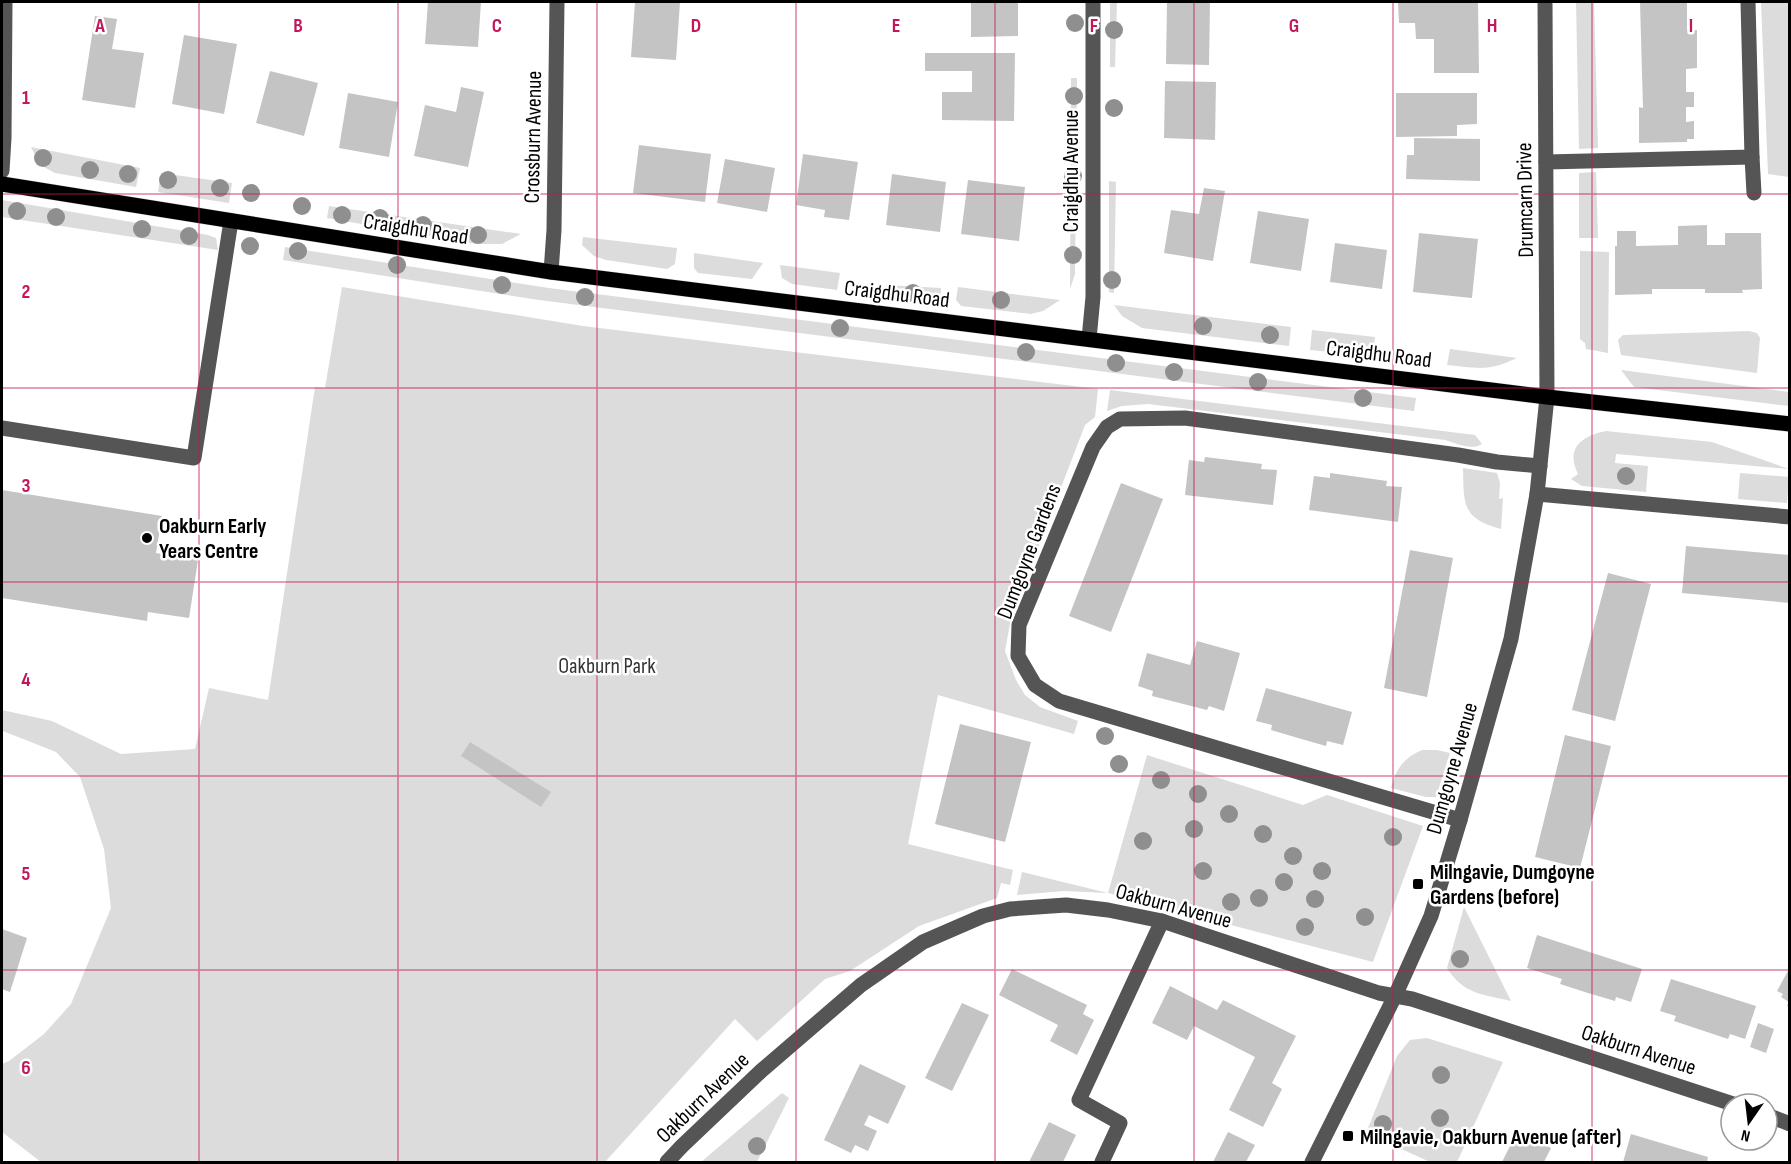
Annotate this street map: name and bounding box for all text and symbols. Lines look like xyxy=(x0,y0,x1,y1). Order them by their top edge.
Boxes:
text: A xyxy=(94,14,105,38)
text: B xyxy=(293,14,303,38)
text: C xyxy=(492,14,502,38)
text: D xyxy=(691,14,701,38)
text: E xyxy=(892,14,900,38)
text: F xyxy=(1090,14,1098,38)
text: G xyxy=(1289,14,1299,38)
text: H xyxy=(1487,14,1497,38)
text: I xyxy=(1689,14,1693,38)
street label: Crossburn Avenue xyxy=(519,71,548,204)
text: 1 xyxy=(22,86,30,110)
street label: Craigdhu Avenue xyxy=(1058,110,1085,232)
street label: Drumcarn Drive xyxy=(1511,142,1540,258)
street label: Craigdhu Road xyxy=(361,208,470,251)
street label: Craigdhu Road xyxy=(843,275,951,314)
text: 2 xyxy=(22,280,30,304)
street label: Craigdhu Road xyxy=(1325,335,1433,374)
text: 3 xyxy=(22,474,31,498)
street label: Dumgoyne Gardens xyxy=(991,480,1068,623)
place label: Oakburn Early Years Centre xyxy=(159,513,267,565)
marker: Oakburn Early Years Centre xyxy=(140,531,154,545)
park label: Oakburn Park xyxy=(558,653,656,680)
text: 4 xyxy=(21,668,31,692)
street label: Dumgoyne Avenue xyxy=(1421,699,1484,837)
place label: Milngavie, Dumgoyne Gardens (before) xyxy=(1430,859,1595,911)
text: 5 xyxy=(22,862,31,886)
marker: Milngavie, Dumgoyne Gardens (before) xyxy=(1411,877,1425,891)
street label: Oakburn Avenue xyxy=(1113,878,1235,935)
street label: Oakburn Avenue xyxy=(1578,1019,1699,1082)
street label: Oakburn Avenue xyxy=(651,1047,755,1149)
text: 6 xyxy=(21,1056,31,1080)
north arrow xyxy=(1719,1092,1779,1152)
place label: Milngavie, Oakburn Avenue (after) xyxy=(1360,1124,1621,1151)
text: N xyxy=(1739,1125,1752,1145)
marker: Milngavie, Oakburn Avenue (after) xyxy=(1341,1129,1355,1143)

